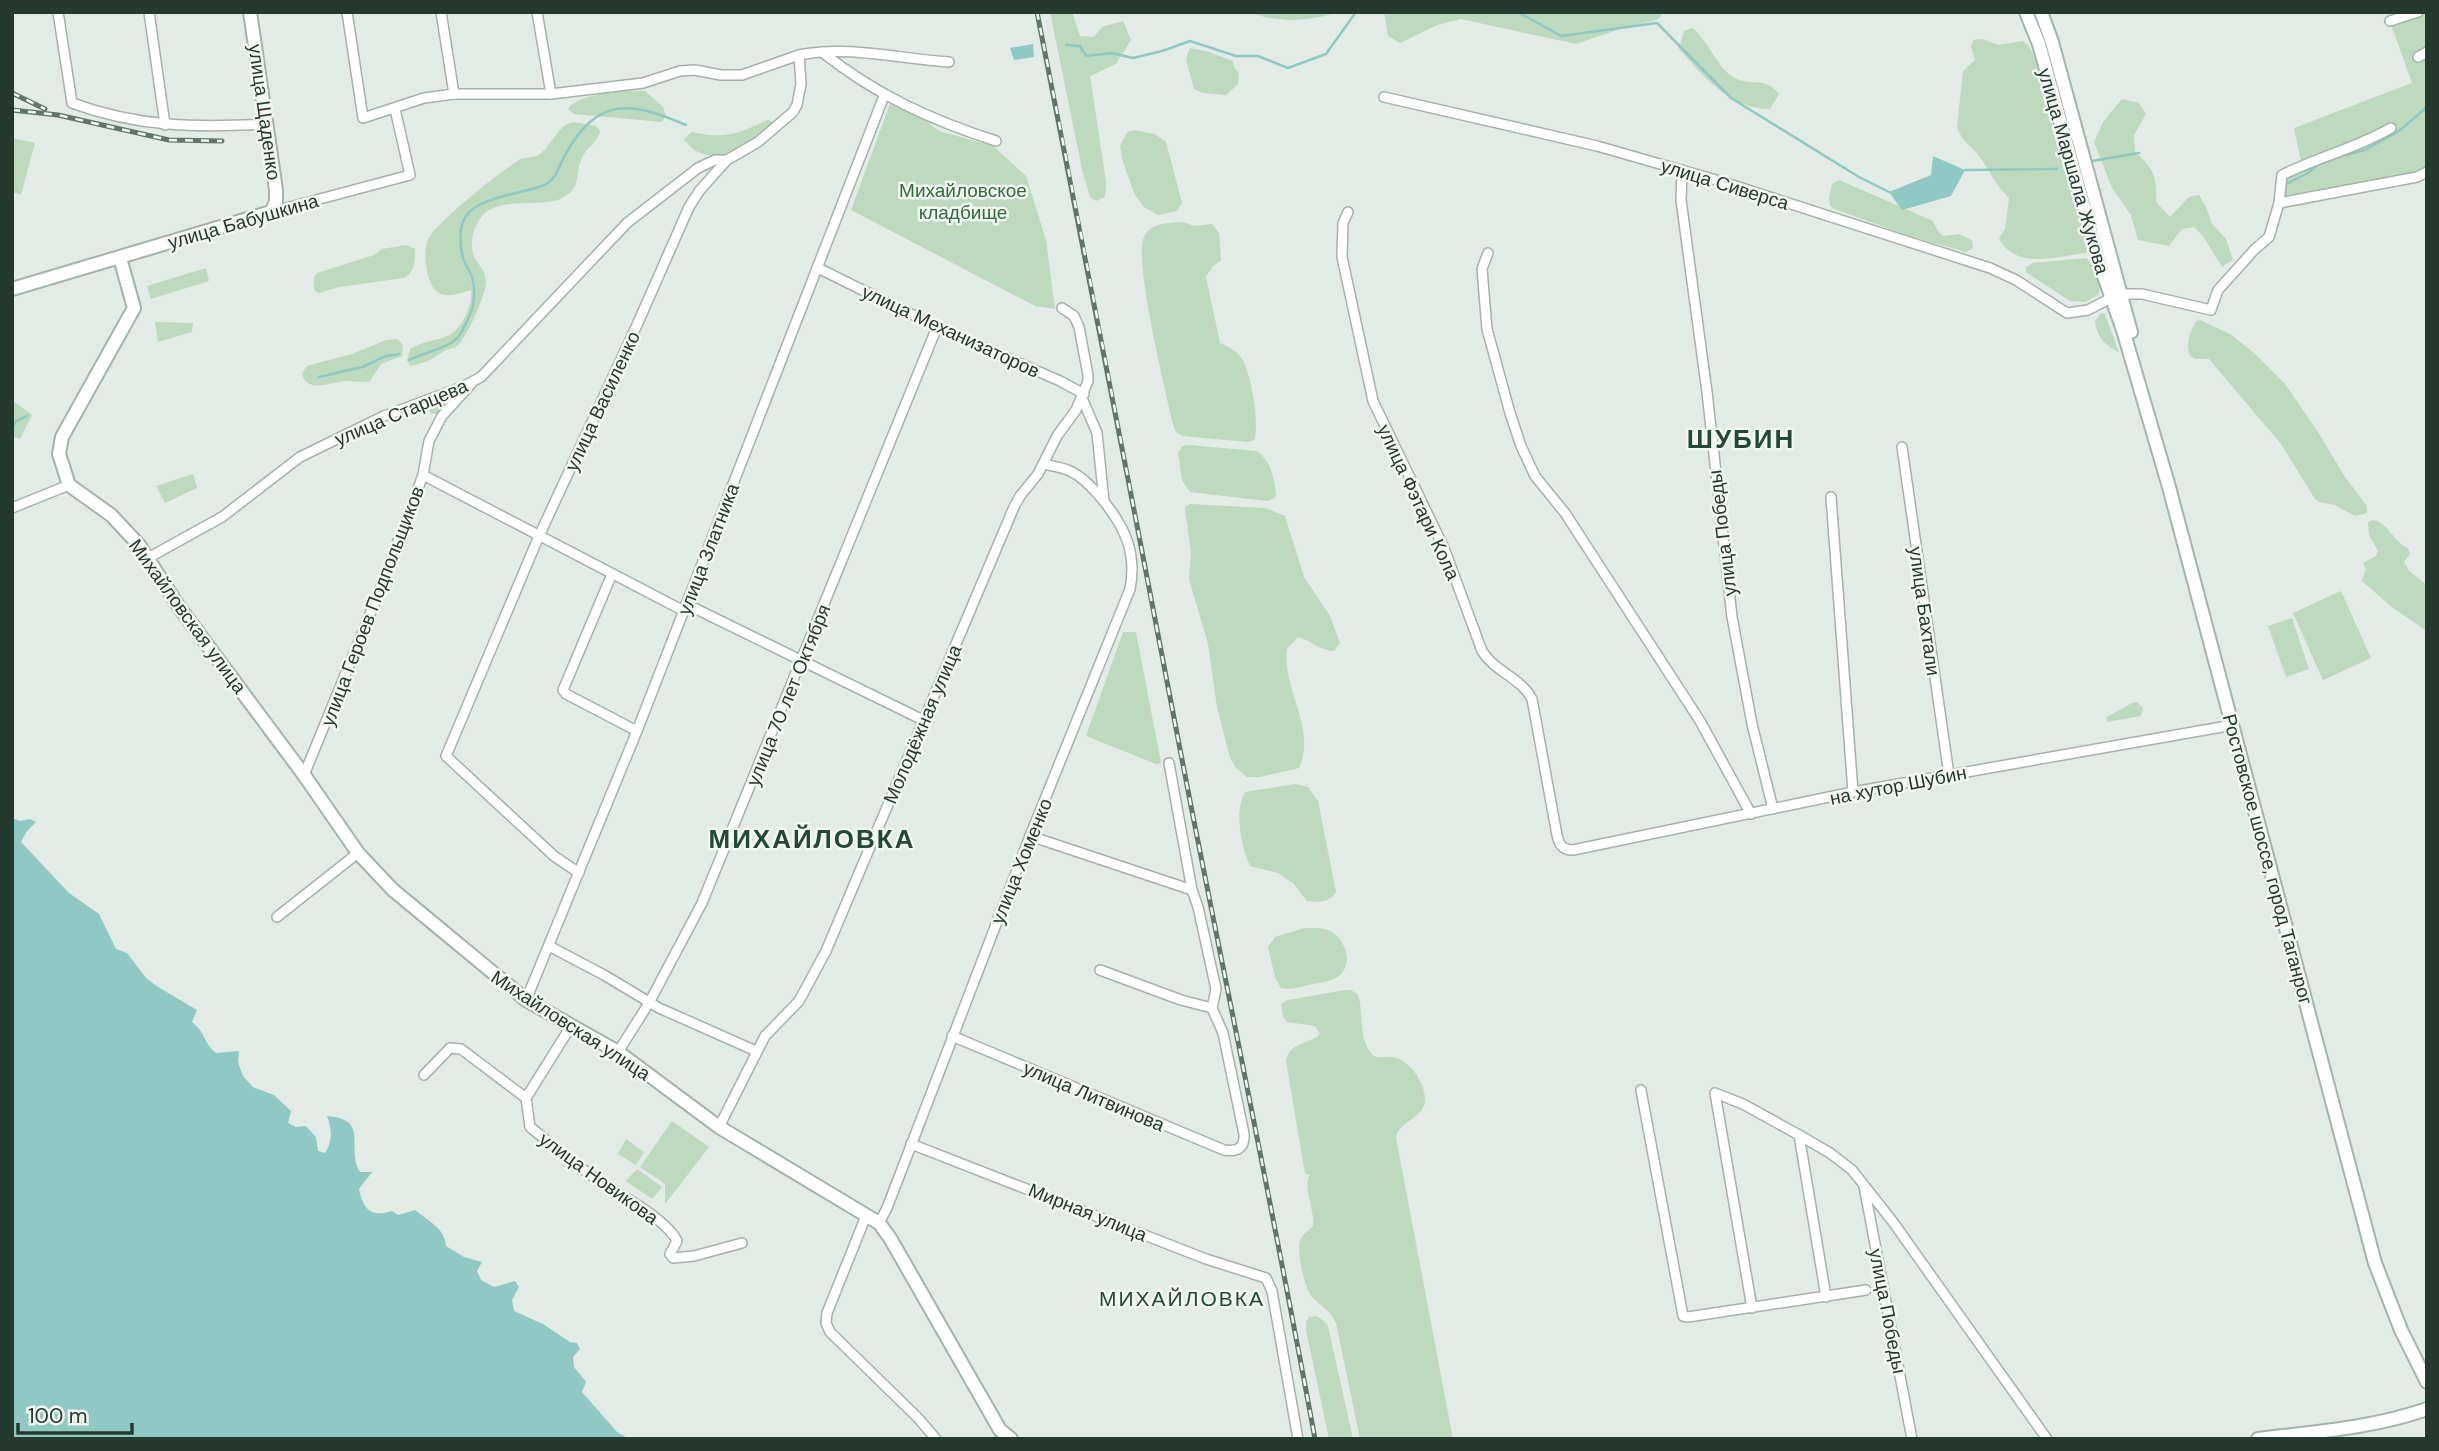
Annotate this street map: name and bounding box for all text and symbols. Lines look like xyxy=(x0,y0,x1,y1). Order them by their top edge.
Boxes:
street label: улица Щаденко xyxy=(243,42,286,182)
street label: улица Маршала Жукова xyxy=(2032,65,2115,278)
street label: улица Сиверса xyxy=(1658,153,1792,216)
park label: Михайловское кладбище xyxy=(899,178,1027,225)
street label: улица Бабушкина xyxy=(165,188,322,255)
street label: улица Механизаторов xyxy=(858,279,1044,384)
street label: улица Василенко xyxy=(559,327,646,475)
street label: улица Старцева xyxy=(331,373,472,452)
street label: улица Фэтари Кола xyxy=(1371,420,1466,585)
district label: ШУБИН xyxy=(1687,422,1795,456)
street label: улица Победы xyxy=(1702,468,1743,598)
street label: улица Златника xyxy=(672,479,745,619)
street label: улица Героев Подпольщиков xyxy=(315,482,430,730)
street label: Михайловская улица xyxy=(123,534,252,699)
street label: улица Бахтали xyxy=(1903,545,1946,677)
street label: улица 70 лет Октября xyxy=(741,601,836,790)
street label: Молодёжная улица xyxy=(878,640,967,808)
street label: Ростовское шоссе, город Таганрог xyxy=(2217,711,2318,1007)
street label: на хутор Шубин xyxy=(1828,760,1969,811)
street label: улица Хоменко xyxy=(985,795,1058,928)
district label: МИХАЙЛОВКА xyxy=(708,822,916,856)
street label: Михайловская улица xyxy=(486,965,655,1087)
street label: улица Литвинова xyxy=(1019,1055,1169,1138)
street label: улица Новикова xyxy=(534,1127,664,1230)
street label: Мирная улица xyxy=(1025,1177,1151,1248)
street label: улица Победы xyxy=(1863,1246,1912,1376)
district label: МИХАЙЛОВКА xyxy=(1099,1285,1265,1313)
scale bar xyxy=(18,1392,131,1436)
text: 100 m xyxy=(28,1402,88,1430)

